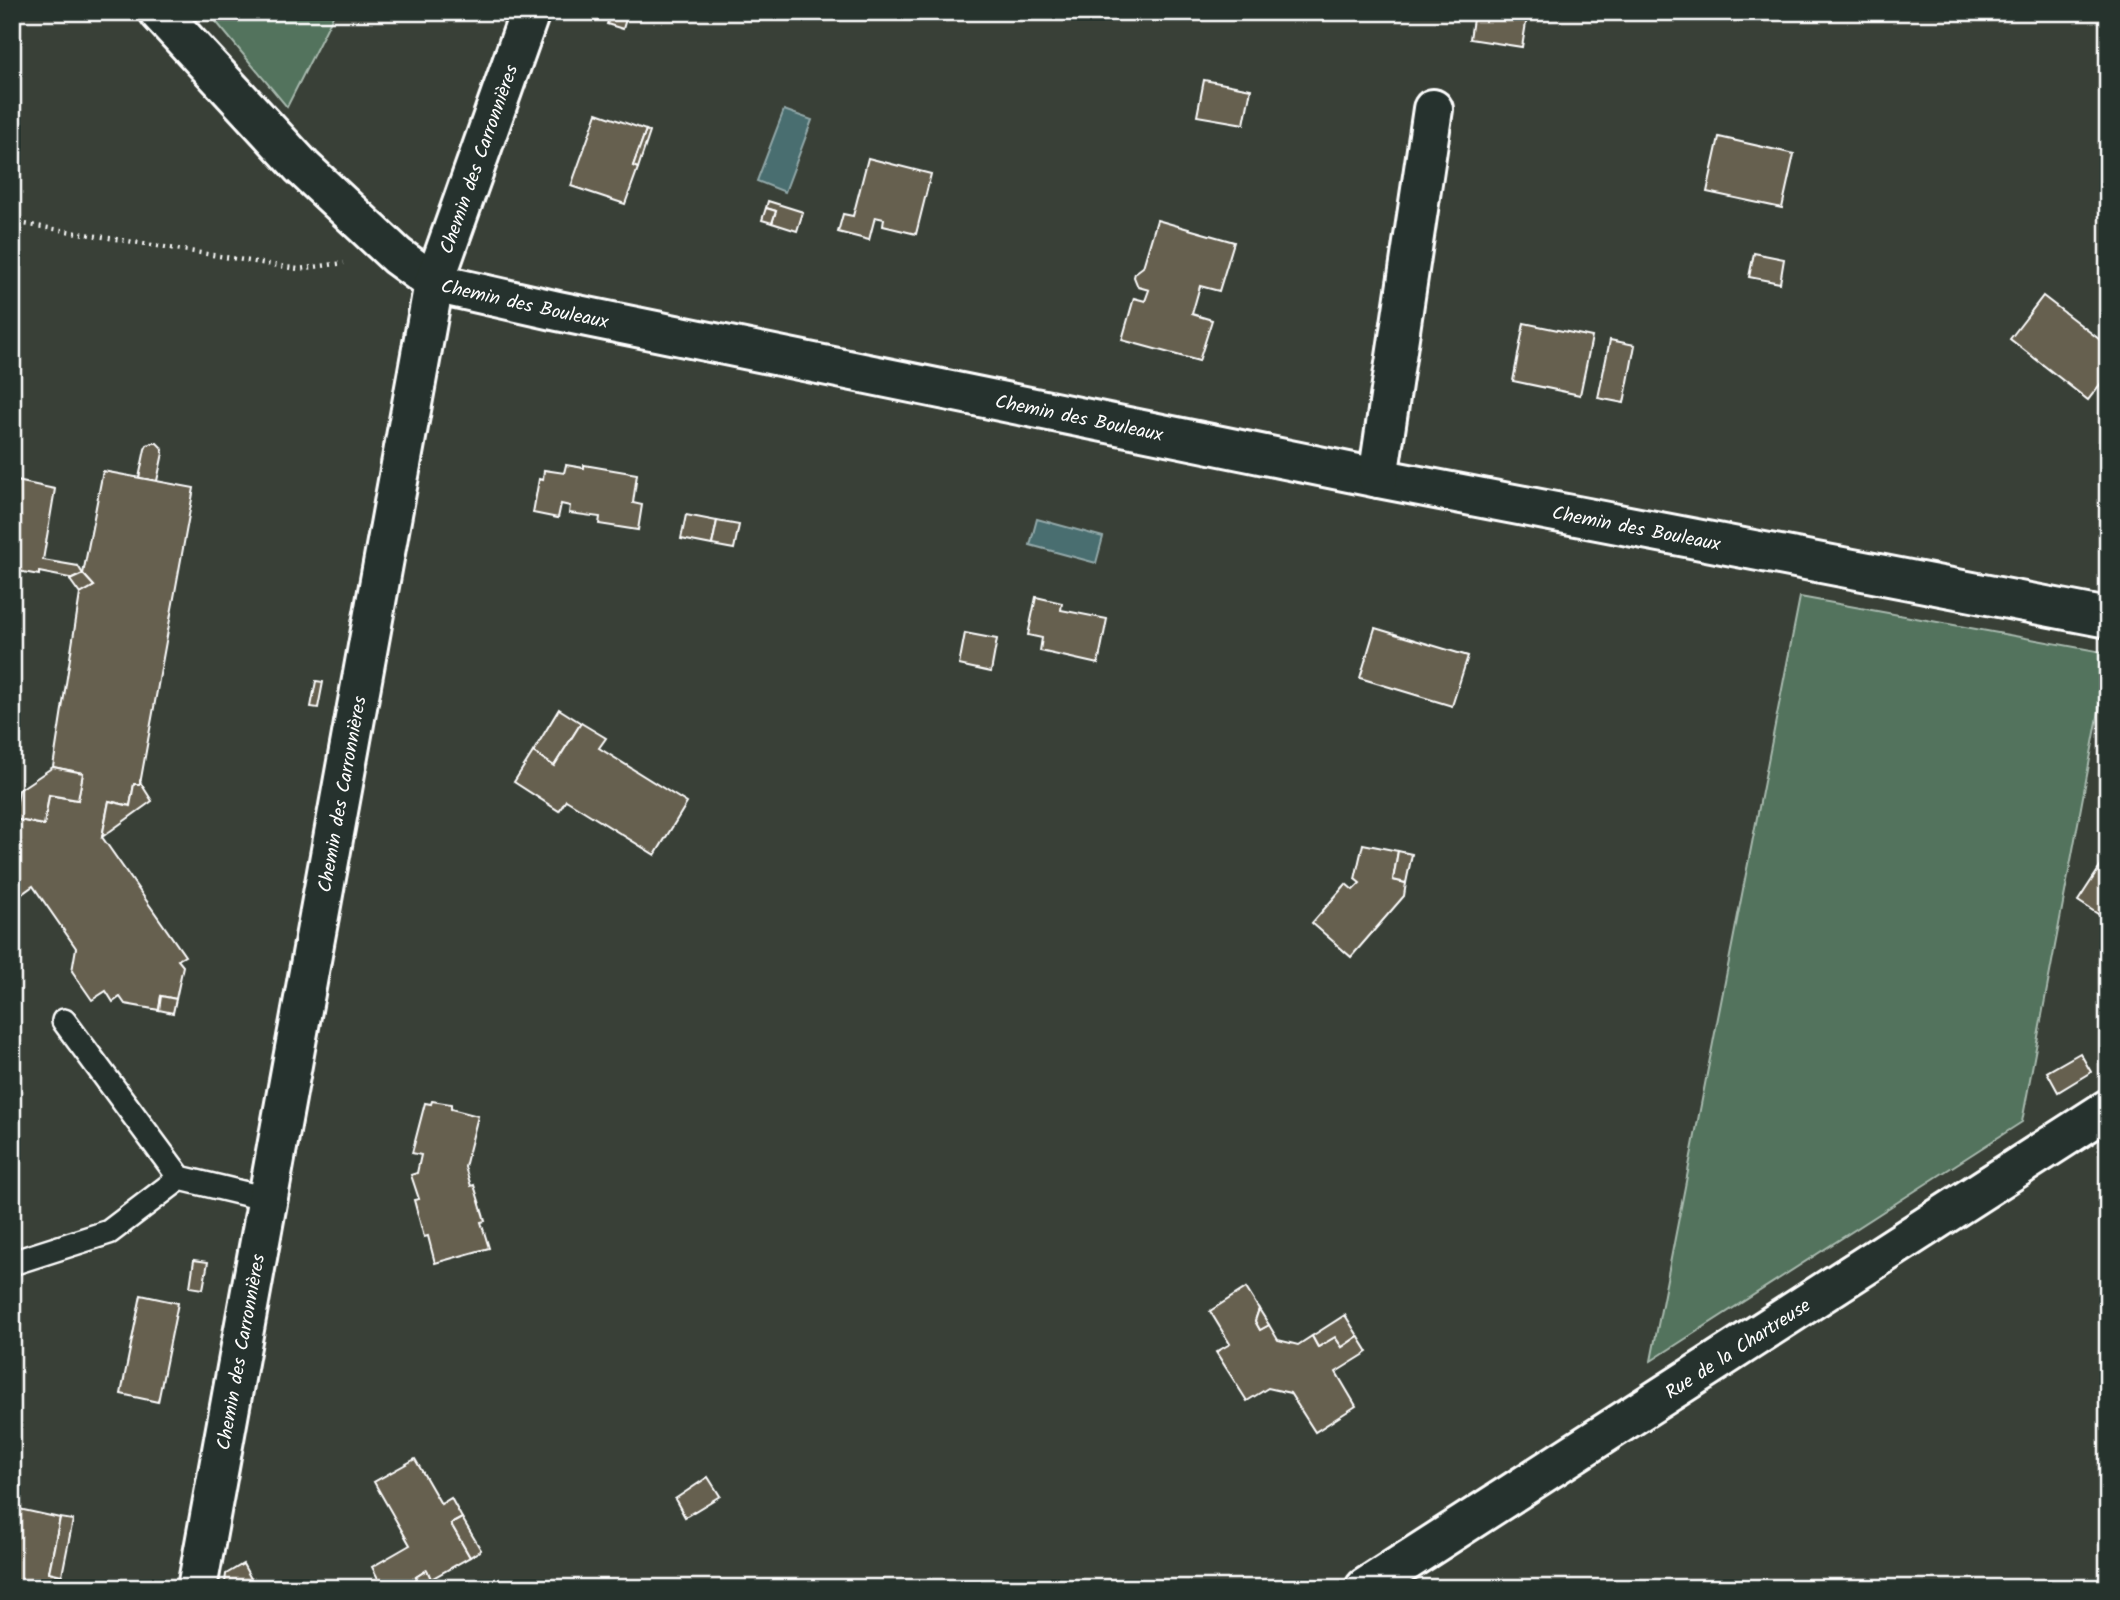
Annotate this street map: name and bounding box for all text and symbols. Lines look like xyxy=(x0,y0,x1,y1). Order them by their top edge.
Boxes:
street label: Chemin des Carronnières xyxy=(432,61,527,258)
street label: Chemin des Bouleaux xyxy=(438,272,612,338)
street label: Chemin des Bouleaux xyxy=(992,387,1166,451)
street label: Chemin des Bouleaux xyxy=(1549,499,1724,560)
street label: Chemin des Carronnières xyxy=(311,694,376,895)
street label: Chemin des Carronnières xyxy=(209,1252,274,1453)
street label: Rue de la Chartreuse xyxy=(1660,1291,1818,1408)

